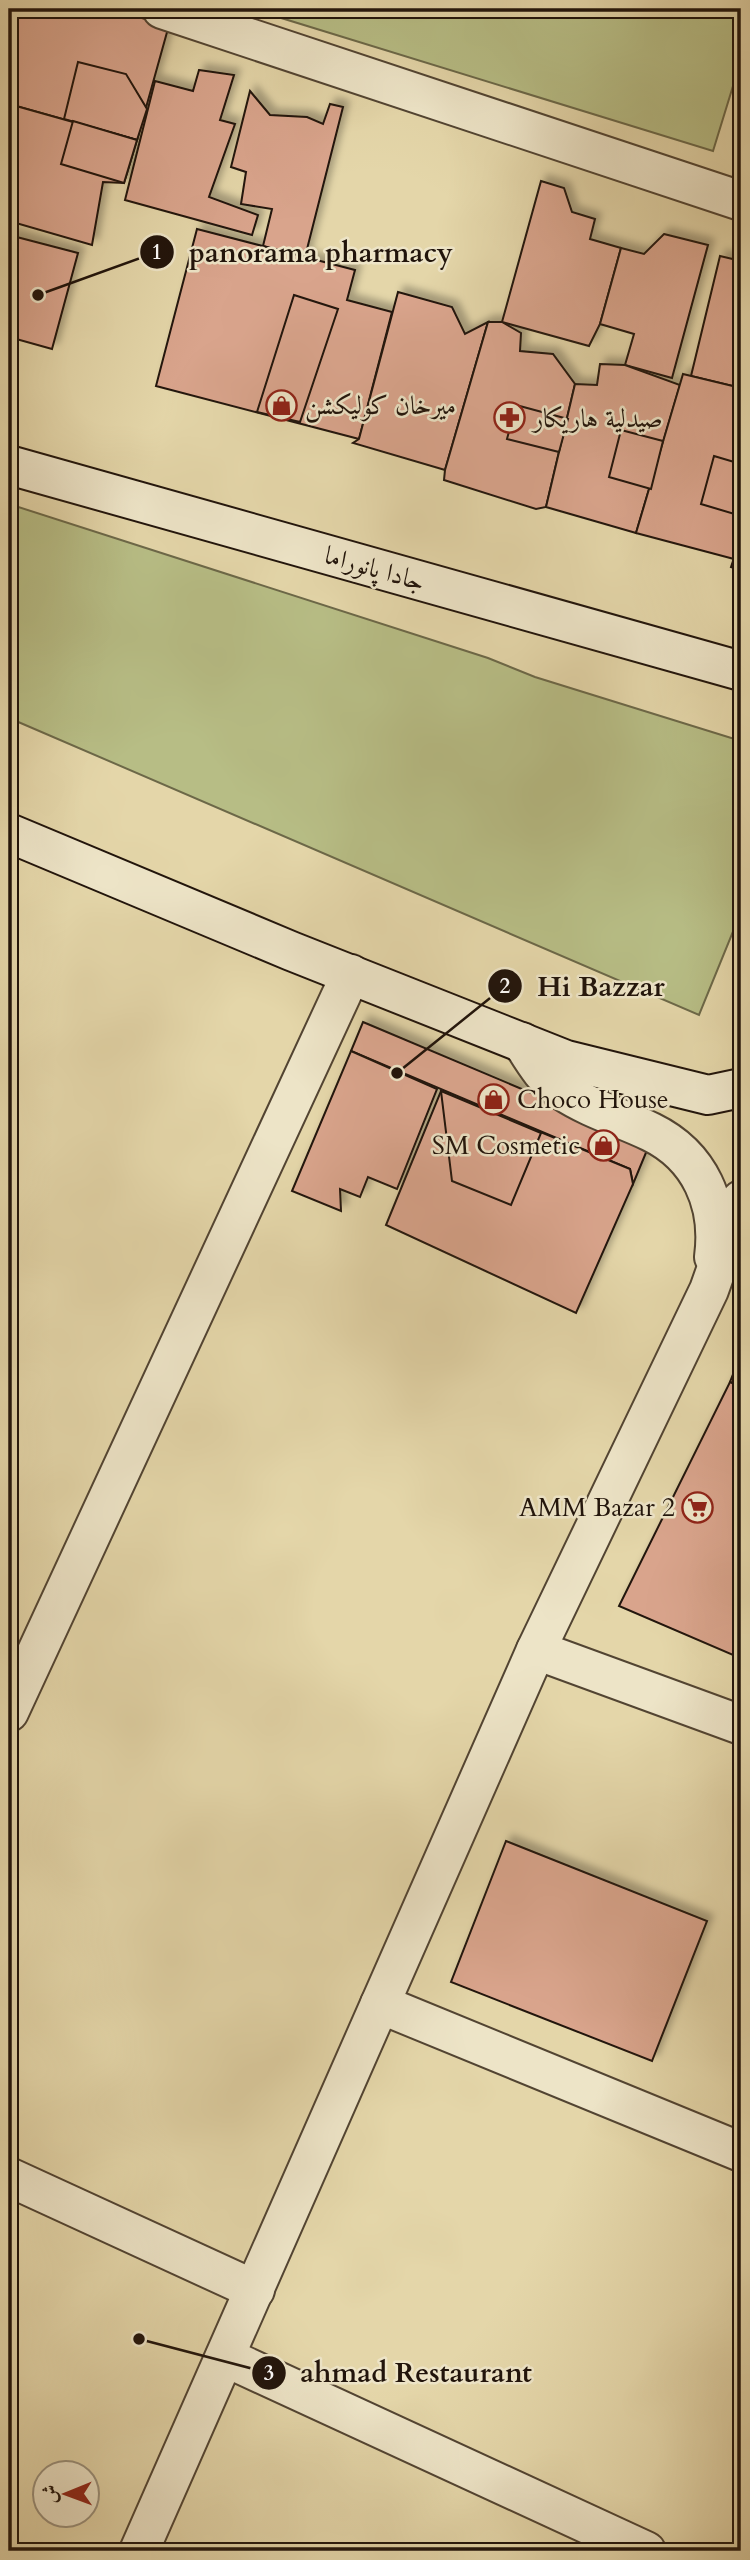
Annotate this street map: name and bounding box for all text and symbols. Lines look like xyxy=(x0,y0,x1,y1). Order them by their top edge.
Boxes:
callout: panorama pharmacy xyxy=(140,227,467,276)
text: panorama pharmacy xyxy=(189,234,453,272)
text: 1 xyxy=(152,238,162,267)
shop icon: میرخان کولیکشن xyxy=(265,388,299,422)
place label: میرخان کولیکشن xyxy=(305,388,456,423)
pharmacy icon: صيدلية هاريكار xyxy=(493,401,527,435)
place label: صيدلية هاريكار xyxy=(530,401,663,436)
street label: جادا پانوراما xyxy=(320,537,429,600)
callout: Hi Bazzar xyxy=(488,961,678,1010)
text: Hi Bazzar xyxy=(537,968,666,1006)
text: 2 xyxy=(500,972,511,1001)
shop icon: Choco House xyxy=(477,1082,511,1116)
place label: Choco House xyxy=(517,1082,669,1117)
place label: SM Cosmetic xyxy=(432,1128,580,1163)
shop icon: SM Cosmetic xyxy=(586,1128,620,1162)
place label: AMM Bazar 2 xyxy=(519,1490,675,1525)
supermarket icon: AMM Bazar 2 xyxy=(681,1490,715,1524)
callout: ahmad Restaurant xyxy=(252,2348,546,2397)
text: ahmad Restaurant xyxy=(300,2354,532,2392)
text: 3 xyxy=(264,2359,274,2388)
north arrow xyxy=(32,2458,102,2528)
text: ش xyxy=(37,2485,63,2504)

